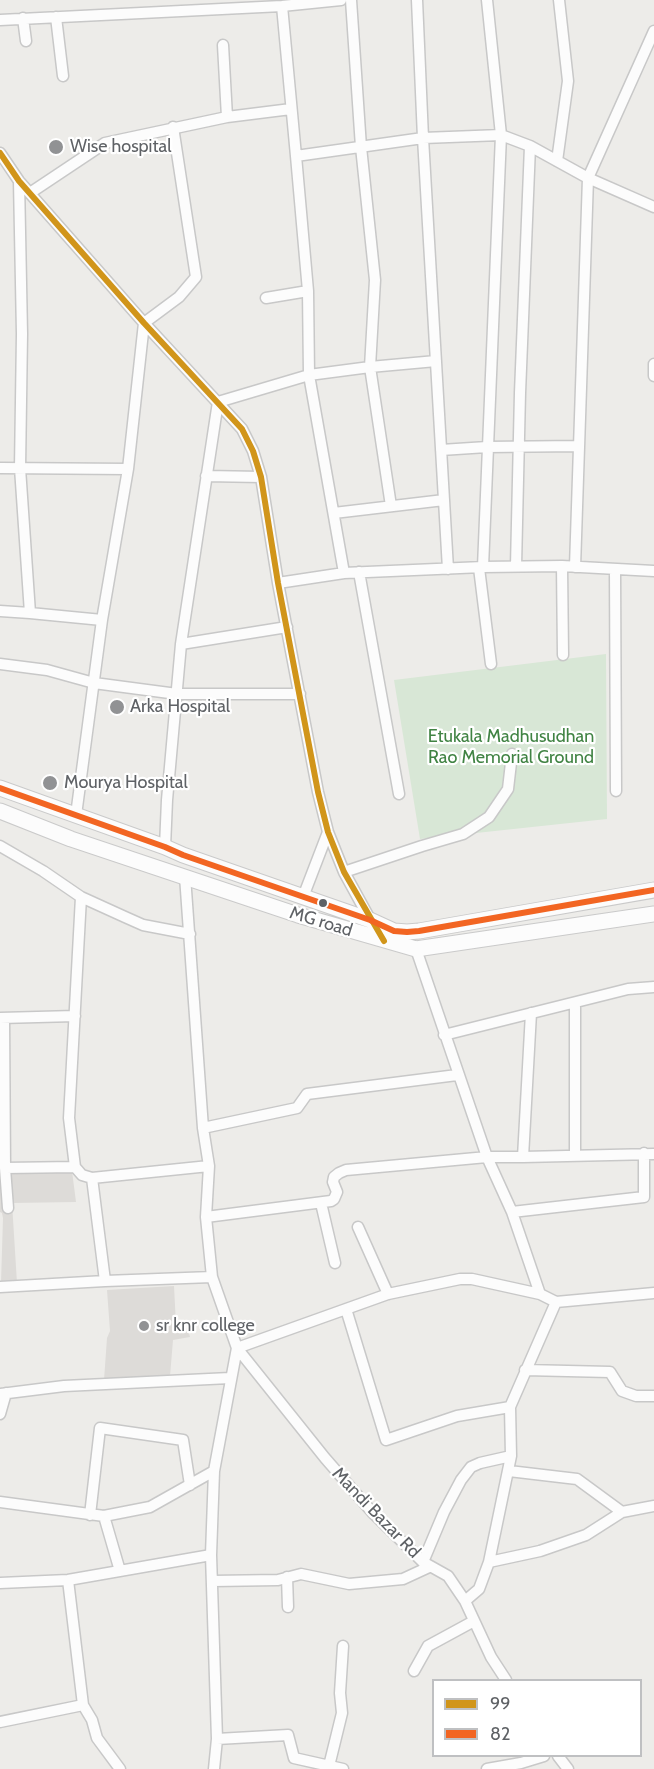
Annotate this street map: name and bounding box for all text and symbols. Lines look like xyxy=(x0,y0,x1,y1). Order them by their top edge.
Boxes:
place label: Wise hospital xyxy=(70,136,171,158)
marker: Wise hospital xyxy=(47,138,65,156)
place label: Arka Hospital xyxy=(130,696,230,718)
marker: Arka Hospital xyxy=(108,698,126,716)
park label: Etukala Madhusudhan Rao Memorial Ground xyxy=(428,726,594,768)
place label: Mourya Hospital xyxy=(64,772,188,794)
marker: Mourya Hospital xyxy=(41,774,59,792)
unlabelled marker xyxy=(317,897,329,909)
street label: MG road xyxy=(287,902,355,942)
place label: sr knr college xyxy=(156,1315,255,1337)
marker: sr knr college xyxy=(137,1319,151,1333)
street label: Mandi Bazar Rd xyxy=(327,1463,425,1563)
legend xyxy=(432,1679,642,1757)
text: 99 xyxy=(490,1693,510,1715)
text: 82 xyxy=(490,1723,510,1745)

